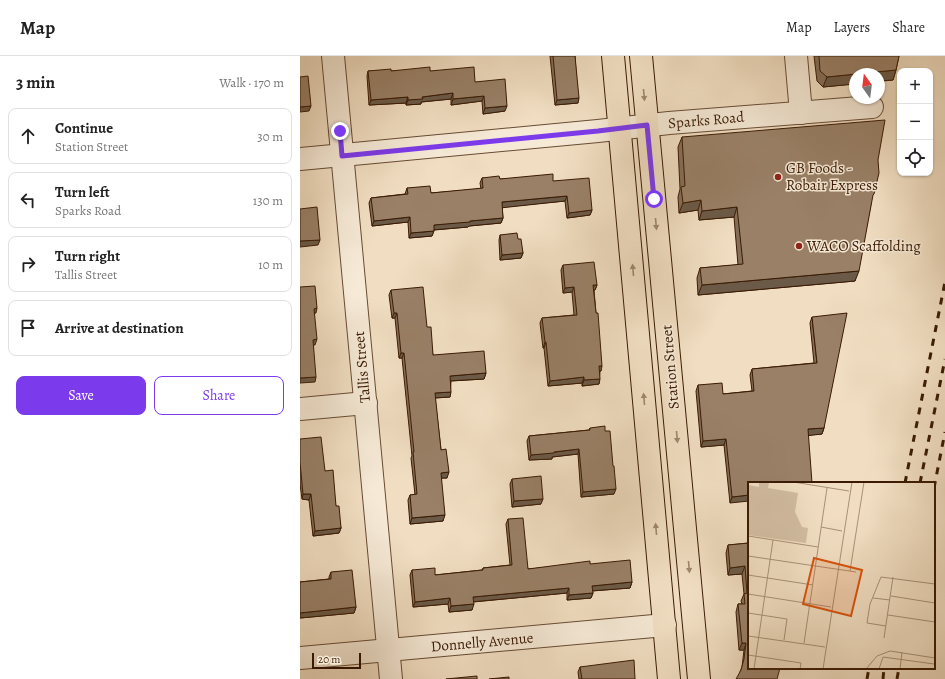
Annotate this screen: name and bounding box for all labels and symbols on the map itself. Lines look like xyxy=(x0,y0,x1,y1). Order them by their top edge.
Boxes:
north arrow xyxy=(849,68,885,104)
one-way arrow xyxy=(641,89,648,101)
street label: Sparks Road xyxy=(667,107,746,133)
route end xyxy=(331,122,349,140)
place label: GB Foods - Robair Express xyxy=(786,158,878,195)
marker: GB Foods - Robair Express xyxy=(773,172,783,182)
route start xyxy=(645,190,663,208)
one-way arrow xyxy=(653,218,660,230)
place label: WACO Scaffolding xyxy=(806,236,921,256)
marker: WACO Scaffolding xyxy=(794,241,804,251)
one-way arrow xyxy=(629,264,636,276)
street label: Station Street xyxy=(656,324,684,410)
street label: Tallis Street xyxy=(349,330,375,404)
one-way arrow xyxy=(641,393,648,405)
one-way arrow xyxy=(673,431,680,443)
inset map xyxy=(748,482,935,669)
one-way arrow xyxy=(652,523,659,535)
one-way arrow xyxy=(685,561,692,573)
street label: Donnelly Avenue xyxy=(430,628,534,656)
scale bar xyxy=(312,651,361,670)

